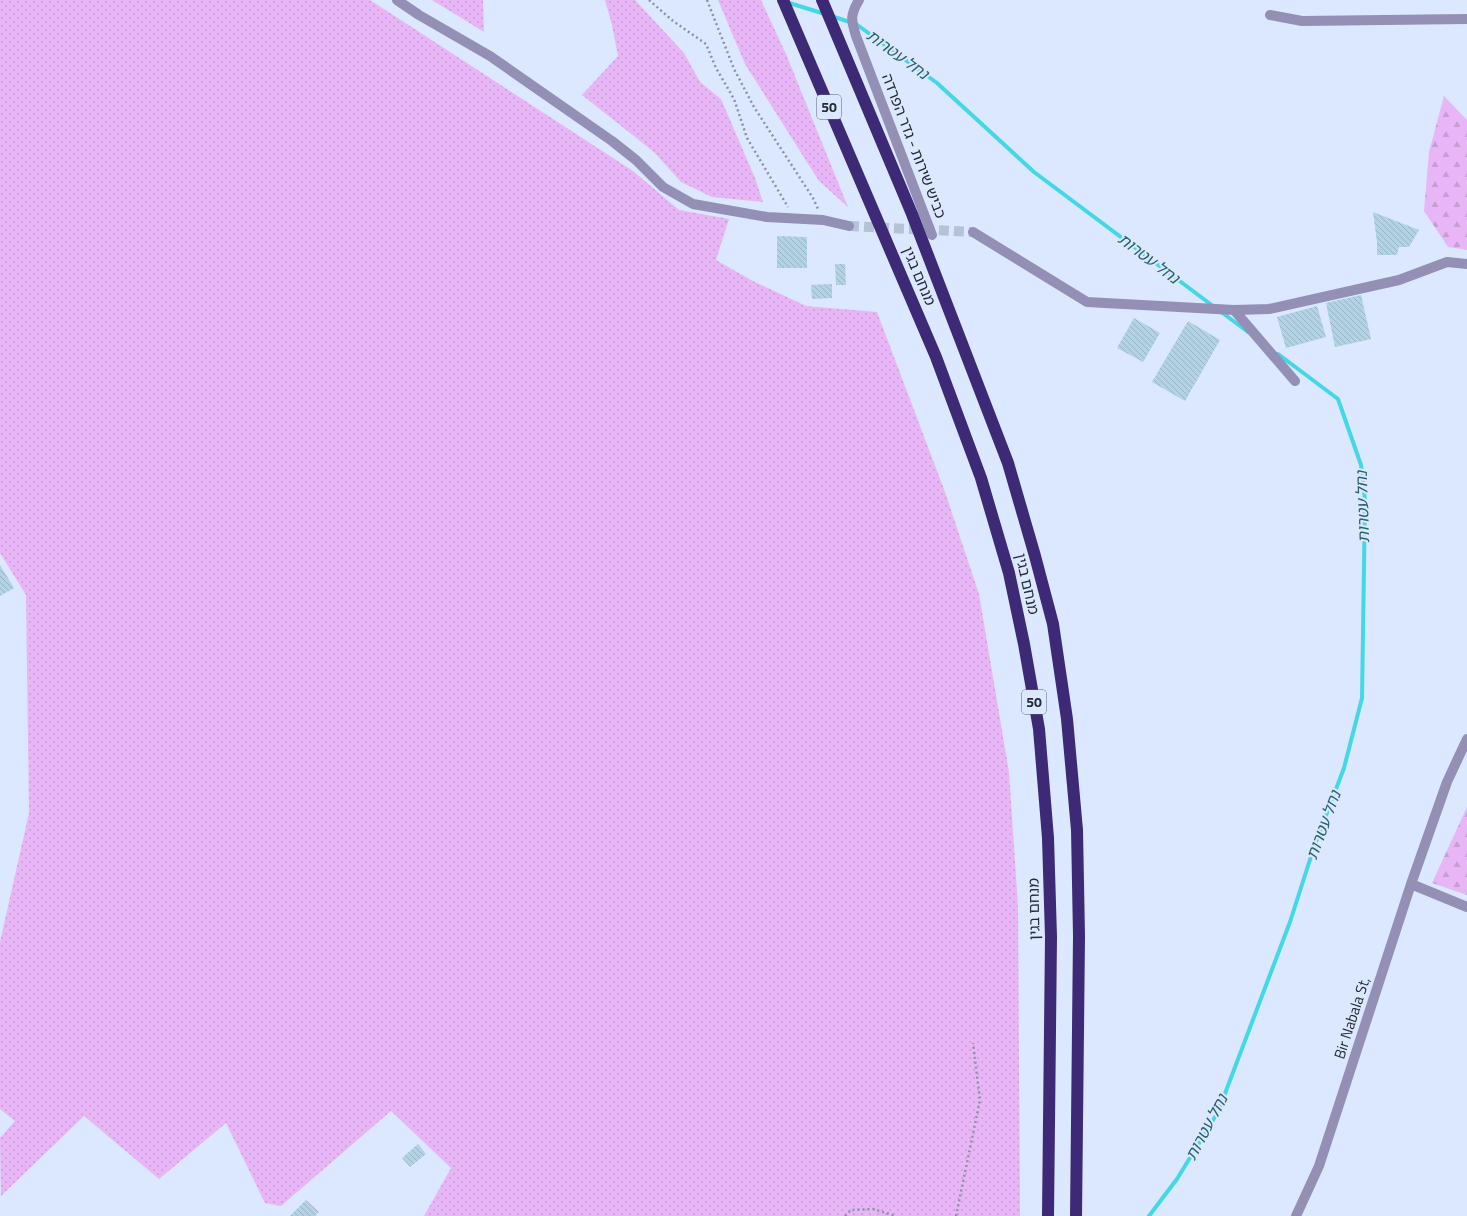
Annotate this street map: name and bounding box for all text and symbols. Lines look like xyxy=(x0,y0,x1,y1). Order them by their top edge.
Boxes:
water label: נחל עטרות xyxy=(862,23,935,85)
street label: כביש שירות - גדר הפרדה xyxy=(876,70,953,222)
road number: 50 xyxy=(817,95,841,119)
water label: נחל עטרות xyxy=(1113,227,1186,290)
street label: מנחם בגין xyxy=(897,243,942,309)
water label: נחל עטרות xyxy=(1349,470,1375,543)
street label: מנחם בגין xyxy=(1009,551,1046,617)
road number: 50 xyxy=(1022,690,1046,714)
water label: נחל עטרות xyxy=(1299,786,1347,863)
street label: מנחם בגין xyxy=(1021,878,1046,940)
street label: Bir Nabala St, xyxy=(1327,974,1376,1062)
water label: נחל עטרות xyxy=(1179,1089,1234,1164)

